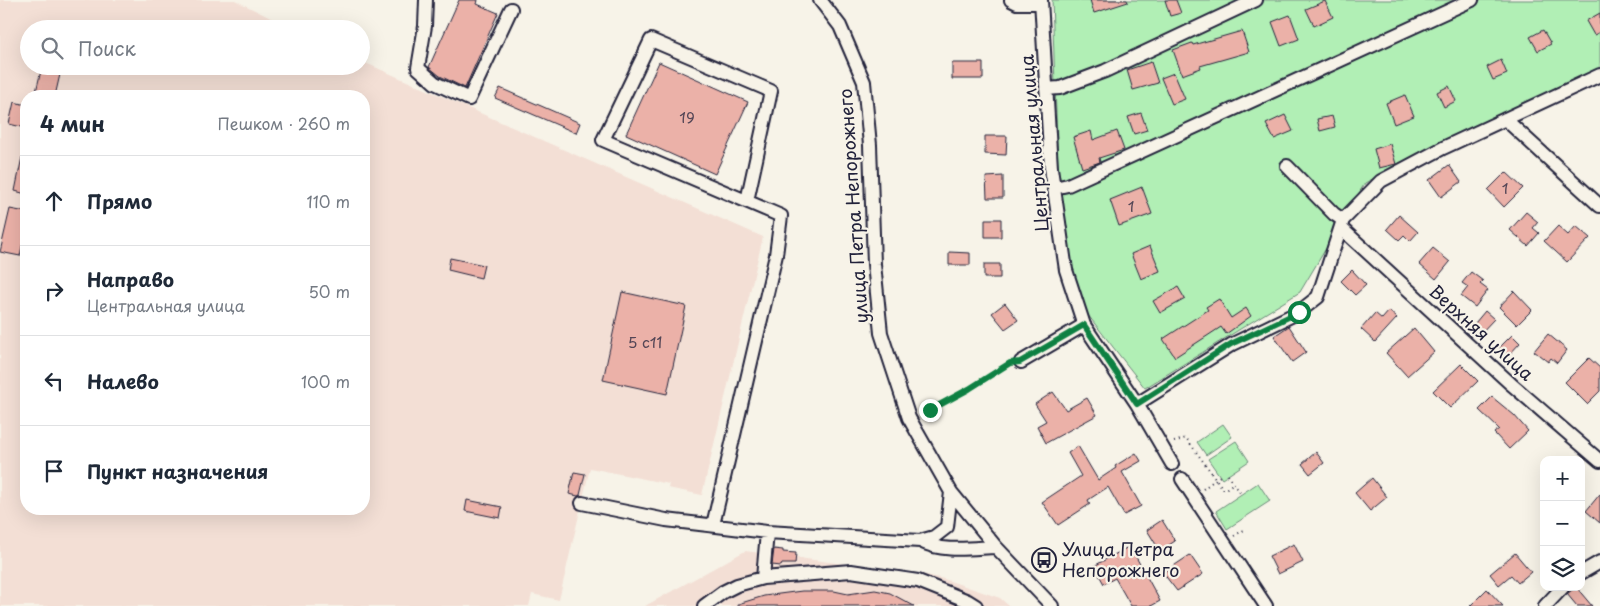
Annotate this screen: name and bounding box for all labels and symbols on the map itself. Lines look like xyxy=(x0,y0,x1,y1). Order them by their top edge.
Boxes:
street label: Центральная улица xyxy=(1012,53,1055,233)
street label: улица Петра Непорожнего xyxy=(831,88,874,325)
house number: 19 xyxy=(679,105,695,128)
house number: 1 xyxy=(1502,176,1508,199)
house number: 1 xyxy=(1128,194,1134,217)
street label: Верхняя улица xyxy=(1424,278,1541,387)
route start xyxy=(1288,301,1311,324)
house number: 5 с11 xyxy=(628,330,662,353)
route end xyxy=(919,399,942,422)
place label: Улица Петра Непорожнего xyxy=(1062,535,1179,583)
bus stop icon: Улица Петра Непорожнего xyxy=(1031,547,1057,573)

